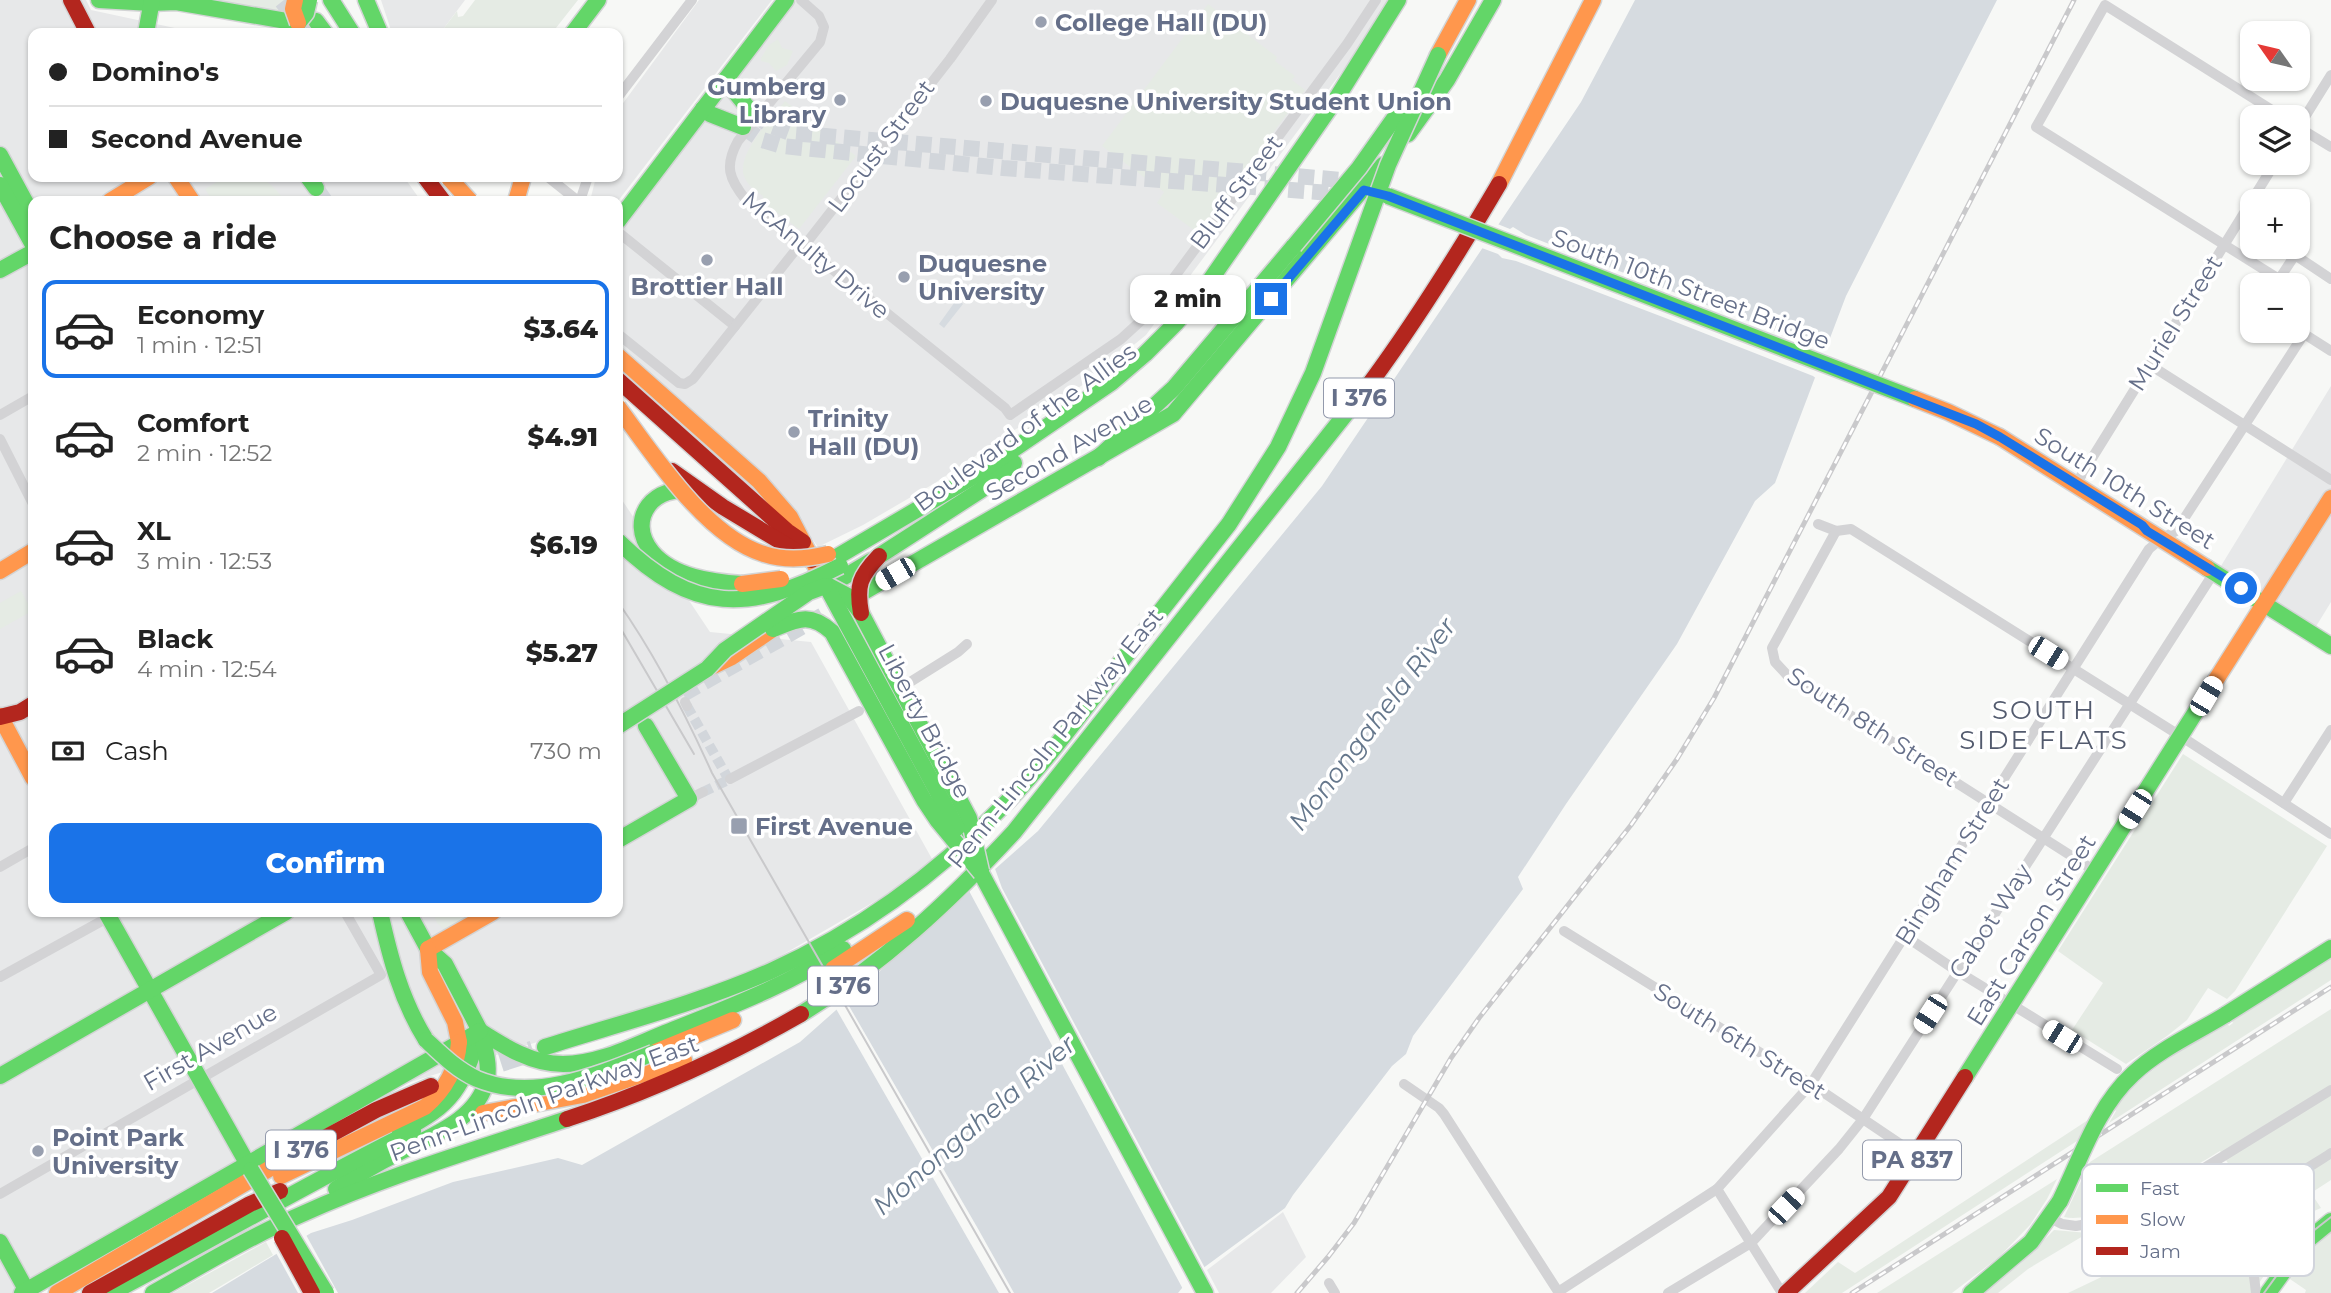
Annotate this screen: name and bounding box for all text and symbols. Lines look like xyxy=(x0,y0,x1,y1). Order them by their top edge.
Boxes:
place label: College Hall (DU) xyxy=(1055,8,1267,37)
marker: College Hall (DU) xyxy=(1033,14,1049,30)
north arrow xyxy=(2240,21,2310,91)
map controls xyxy=(2240,21,2310,343)
text: Domino's xyxy=(91,56,219,88)
place label: Gumberg Library xyxy=(707,72,827,129)
street label: Locust Street xyxy=(822,74,941,218)
place label: Duquesne University Student Union xyxy=(1000,87,1452,116)
marker: Gumberg Library xyxy=(832,92,848,108)
marker: Duquesne University Student Union xyxy=(978,93,994,109)
button: layers xyxy=(2240,105,2310,175)
text: Second Avenue xyxy=(91,123,303,155)
street label: Bluff Street xyxy=(1184,129,1289,255)
street label: McAnulty Drive xyxy=(736,185,896,325)
button: + xyxy=(2240,189,2310,259)
text: Choose a ride xyxy=(49,218,277,257)
street label: South 10th Street Bridge xyxy=(1548,223,1834,355)
place label: Duquesne University xyxy=(918,249,1047,306)
street label: Muriel Street xyxy=(2122,249,2228,396)
marker: Brottier Hall xyxy=(699,252,715,268)
marker: Duquesne University xyxy=(896,269,912,285)
place label: Brottier Hall xyxy=(631,272,783,301)
button: − xyxy=(2240,273,2310,343)
callout: 2 min xyxy=(1131,274,1246,324)
route end xyxy=(1255,283,1287,315)
text: 2 min xyxy=(1154,285,1222,313)
icon: car xyxy=(53,298,116,361)
text: Economy xyxy=(137,299,264,331)
text: $3.64 xyxy=(523,313,598,345)
text: 1 min · 12:51 xyxy=(137,331,263,359)
street label: Boulevard of the Allies xyxy=(908,337,1142,517)
road number: I 376 xyxy=(1324,378,1394,418)
street label: Second Avenue xyxy=(981,389,1157,507)
place label: Trinity Hall (DU) xyxy=(808,404,919,461)
icon: car xyxy=(53,406,116,469)
text: Comfort xyxy=(137,407,249,439)
text: $4.91 xyxy=(528,421,598,453)
street label: South 10th Street xyxy=(2029,421,2221,555)
marker: Trinity Hall (DU) xyxy=(786,424,802,440)
text: 2 min · 12:52 xyxy=(137,439,272,467)
icon: car xyxy=(53,514,116,577)
text: XL xyxy=(137,515,171,547)
text: $6.19 xyxy=(530,529,598,561)
text: 3 min · 12:53 xyxy=(137,547,272,575)
car xyxy=(872,554,919,594)
route start xyxy=(2225,572,2257,604)
street label: Penn-Lincoln Parkway East xyxy=(941,602,1169,874)
water label: Monongahela River xyxy=(1281,611,1463,837)
icon: car xyxy=(53,622,116,685)
text: Black xyxy=(137,623,213,655)
car xyxy=(2025,633,2072,673)
text: $5.27 xyxy=(526,637,598,669)
street label: Liberty Bridge xyxy=(872,639,978,803)
text: 4 min · 12:54 xyxy=(137,655,277,683)
street label: South 8th Street xyxy=(1782,661,1964,793)
car xyxy=(2187,673,2226,719)
district label: SOUTH SIDE FLATS xyxy=(1959,694,2129,756)
icon: cash xyxy=(49,732,87,770)
text: Cash xyxy=(105,735,169,767)
text: 730 m xyxy=(530,737,602,765)
street label: Bingham Street xyxy=(1889,772,2015,950)
car xyxy=(2115,786,2156,832)
place label: First Avenue xyxy=(755,812,913,841)
marker: First Avenue xyxy=(729,816,749,836)
button: Confirm xyxy=(49,823,602,903)
street label: East Carson Street xyxy=(1960,829,2102,1031)
street label: Cabot Way xyxy=(1942,858,2038,984)
road number: I 376 xyxy=(808,967,878,1006)
street label: South 6th Street xyxy=(1649,976,1832,1106)
car xyxy=(1910,991,1951,1037)
street label: First Avenue xyxy=(138,997,282,1097)
car xyxy=(2039,1017,2086,1057)
street label: Penn-Lincoln Parkway East xyxy=(386,1028,703,1167)
water label: Monongahela River xyxy=(866,1028,1082,1222)
place label: Point Park University xyxy=(52,1123,184,1180)
road number: I 376 xyxy=(266,1130,336,1170)
road number: PA 837 xyxy=(1863,1140,1961,1180)
marker: Point Park University xyxy=(30,1143,46,1159)
legend xyxy=(2082,1164,2314,1276)
text: Fast xyxy=(2140,1177,2180,1200)
car xyxy=(1764,1183,1809,1229)
text: Slow xyxy=(2140,1208,2185,1231)
text: Jam xyxy=(2139,1240,2181,1263)

